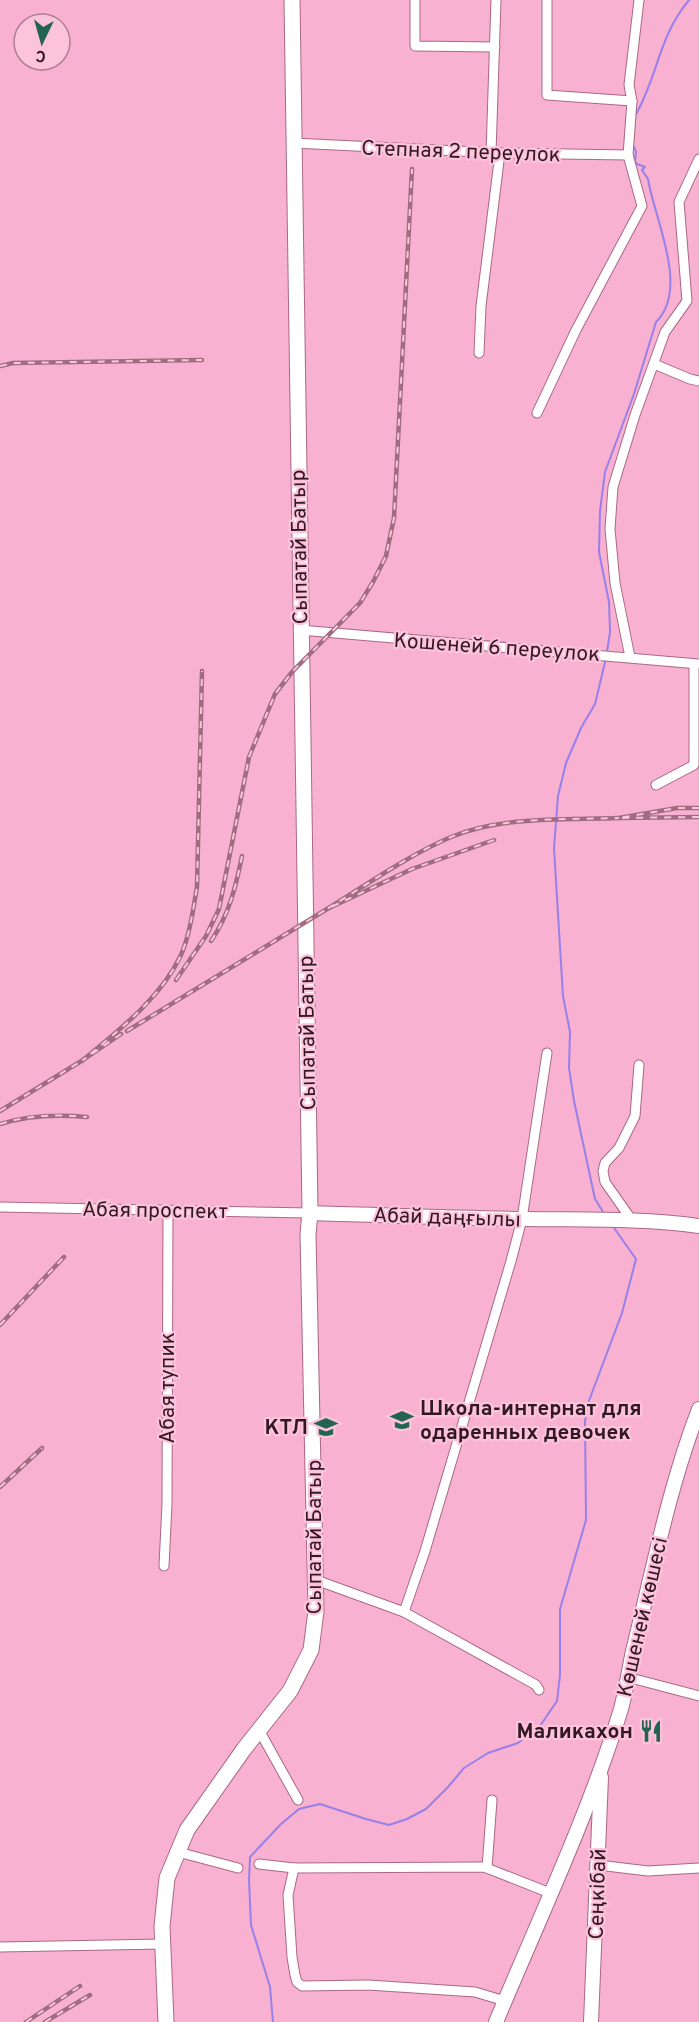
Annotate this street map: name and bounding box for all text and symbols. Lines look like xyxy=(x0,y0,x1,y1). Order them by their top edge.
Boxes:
north arrow xyxy=(12,12,72,72)
text: С xyxy=(35,45,47,65)
street label: Степная 2 переулок xyxy=(361,136,561,169)
street label: Сыпатай Батыр xyxy=(286,469,315,625)
street label: Кошеней 6 переулок xyxy=(393,628,601,669)
street label: Сыпатай Батыр xyxy=(294,955,323,1111)
street label: Абая проспект xyxy=(82,1197,228,1226)
street label: Абай даңғылы xyxy=(373,1202,521,1235)
street label: Абая тупик xyxy=(155,1332,182,1444)
place label: Школа-интернат для одаренных девочек xyxy=(420,1396,642,1447)
school or university icon: Школа-интернат для одаренных девочек xyxy=(389,1407,415,1433)
school or university icon: КТЛ xyxy=(313,1414,339,1440)
place label: КТЛ xyxy=(265,1415,308,1442)
street label: Сыпатай Батыр xyxy=(302,1460,329,1614)
street label: Көшеней көшесі xyxy=(612,1535,675,1700)
restaurant icon: Маликахон xyxy=(638,1718,664,1744)
place label: Маликахон xyxy=(516,1719,633,1746)
street label: Сеңкібай xyxy=(583,1848,614,1940)

